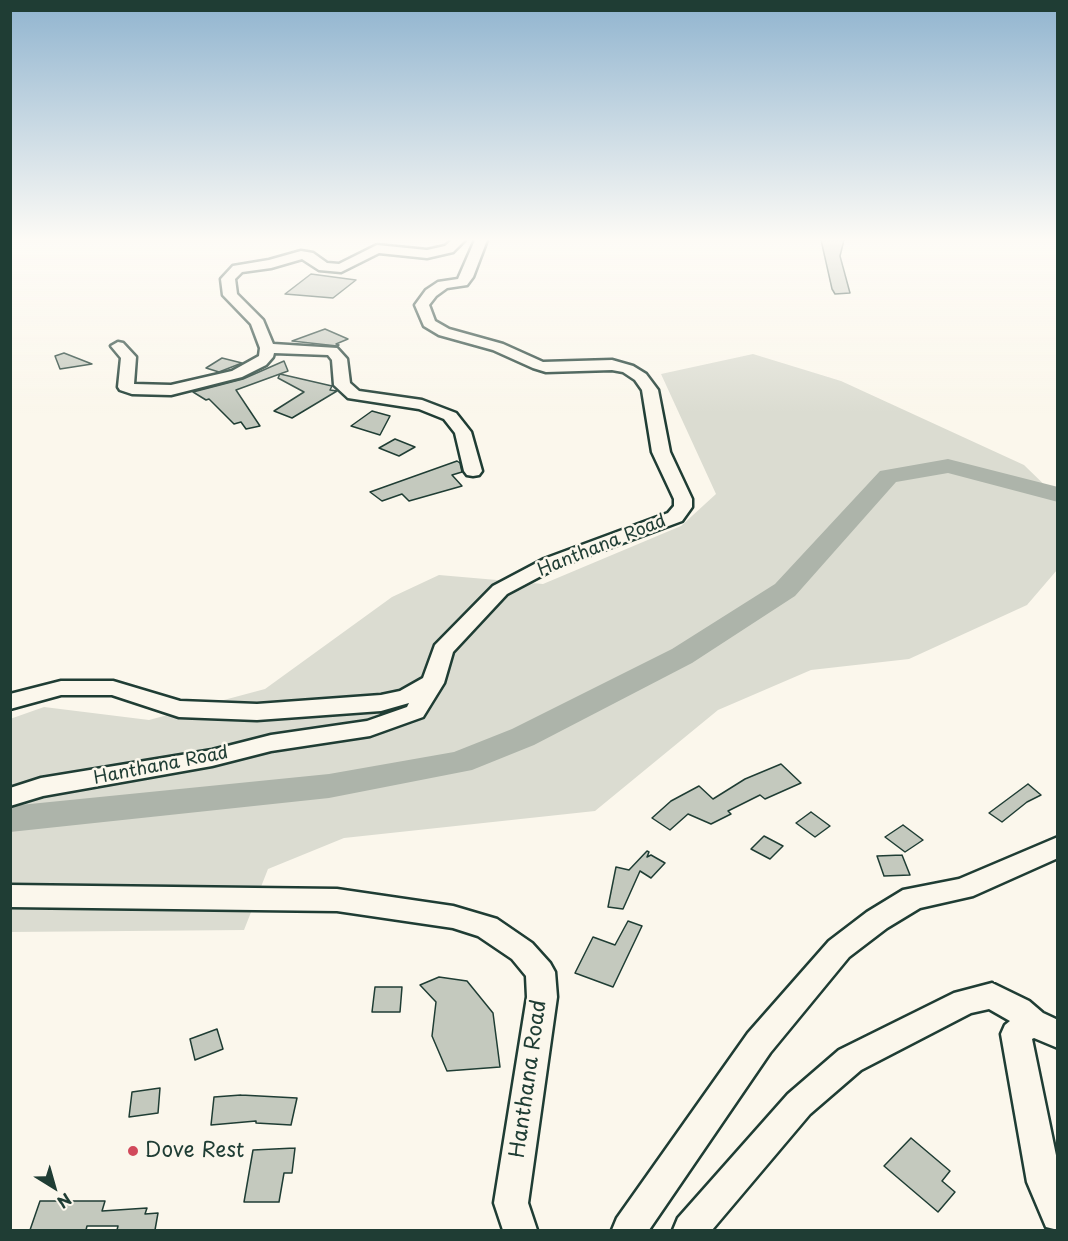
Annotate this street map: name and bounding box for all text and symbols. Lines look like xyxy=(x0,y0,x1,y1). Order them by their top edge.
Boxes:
street label: Hanthana Road xyxy=(535,510,669,582)
street label: Hanthana Road xyxy=(92,742,230,790)
street label: Hanthana Road xyxy=(505,998,553,1160)
place label: Dove Rest xyxy=(145,1138,244,1164)
marker: Dove Rest xyxy=(126,1144,140,1158)
north arrow xyxy=(24,1157,84,1217)
text: N xyxy=(53,1188,77,1215)

